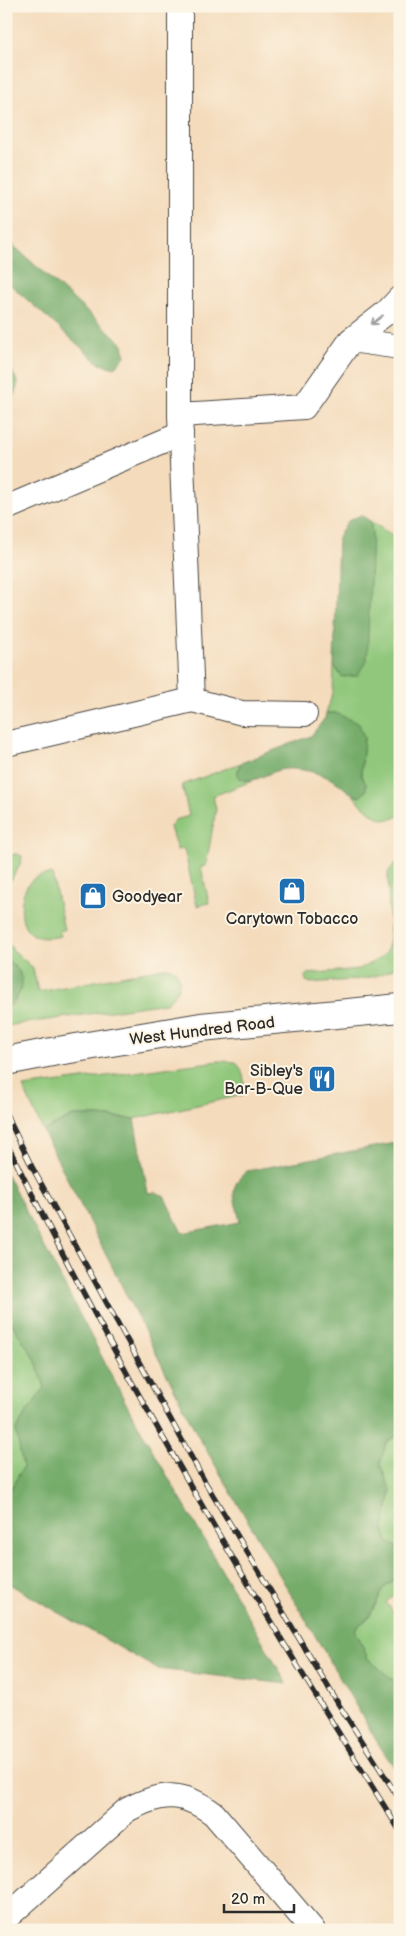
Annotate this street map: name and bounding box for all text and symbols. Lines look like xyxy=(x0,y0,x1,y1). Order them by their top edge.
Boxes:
one-way arrow xyxy=(371,315,384,326)
shop icon: Carytown Tobacco xyxy=(277,876,307,906)
shop icon: Goodyear xyxy=(78,881,108,911)
place label: Goodyear xyxy=(112,888,182,907)
place label: Carytown Tobacco xyxy=(226,910,358,929)
street label: West Hundred Road xyxy=(128,1013,276,1050)
place label: Sibley's Bar-B-Que xyxy=(224,1062,304,1099)
restaurant icon: Sibley's Bar-B-Que xyxy=(307,1064,337,1094)
scale bar xyxy=(224,1881,294,1913)
text: 20 m xyxy=(231,1890,265,1909)

